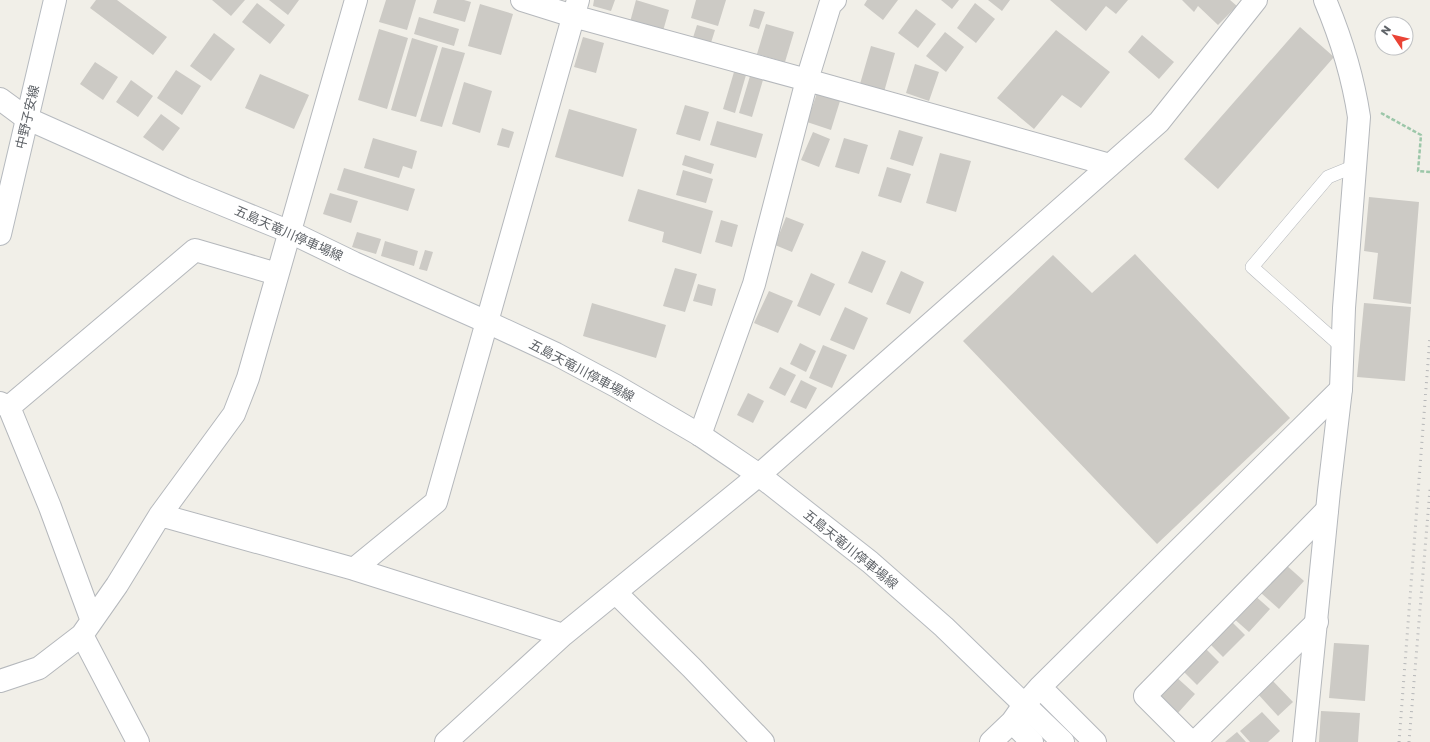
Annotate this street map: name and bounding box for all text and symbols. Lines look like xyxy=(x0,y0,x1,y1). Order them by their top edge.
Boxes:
north arrow xyxy=(1374,16,1414,56)
text: N xyxy=(1377,22,1395,38)
street label: 中野子安線 xyxy=(11,83,44,151)
street label: 五島天竜川停車場線 xyxy=(231,201,346,266)
street label: 五島天竜川停車場線 xyxy=(526,335,638,406)
street label: 五島天竜川停車場線 xyxy=(799,505,902,594)

